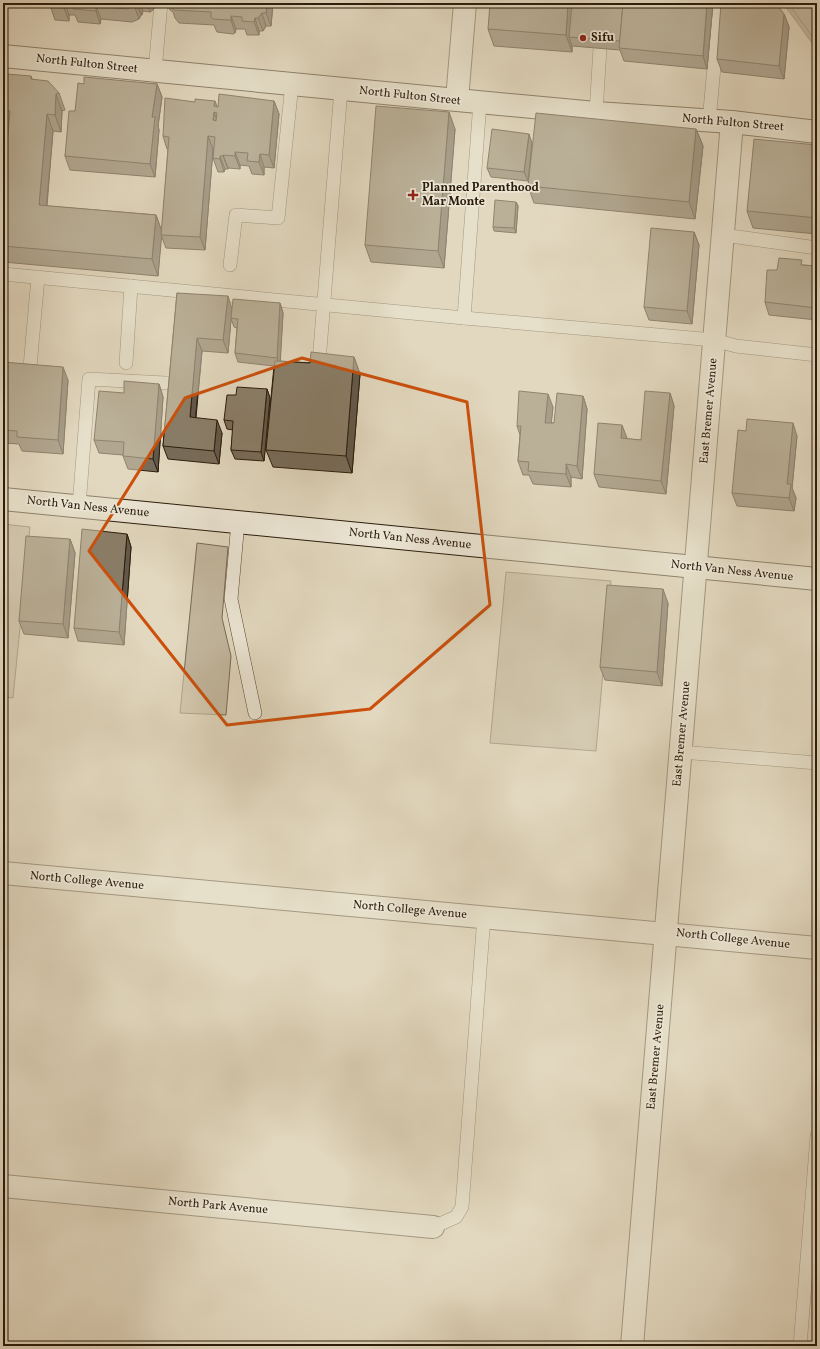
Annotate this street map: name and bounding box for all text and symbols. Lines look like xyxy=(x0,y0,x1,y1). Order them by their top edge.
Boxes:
place label: Sifu xyxy=(591,30,615,46)
marker: Sifu xyxy=(578,33,588,43)
street label: North Fulton Street xyxy=(35,51,139,77)
street label: North Fulton Street xyxy=(358,83,462,109)
street label: North Fulton Street xyxy=(681,111,785,135)
place label: Planned Parenthood Mar Monte xyxy=(422,180,540,210)
marker: Planned Parenthood Mar Monte xyxy=(407,189,419,201)
street label: East Bremer Avenue xyxy=(696,357,722,465)
street label: North Van Ness Avenue xyxy=(26,493,150,521)
street label: North Van Ness Avenue xyxy=(348,525,472,553)
street label: North Van Ness Avenue xyxy=(670,557,794,585)
street label: East Bremer Avenue xyxy=(669,680,695,788)
street label: North College Avenue xyxy=(29,868,145,894)
street label: North College Avenue xyxy=(352,897,468,923)
street label: North College Avenue xyxy=(675,925,791,953)
street label: East Bremer Avenue xyxy=(643,1003,669,1111)
street label: North Park Avenue xyxy=(167,1194,269,1218)

